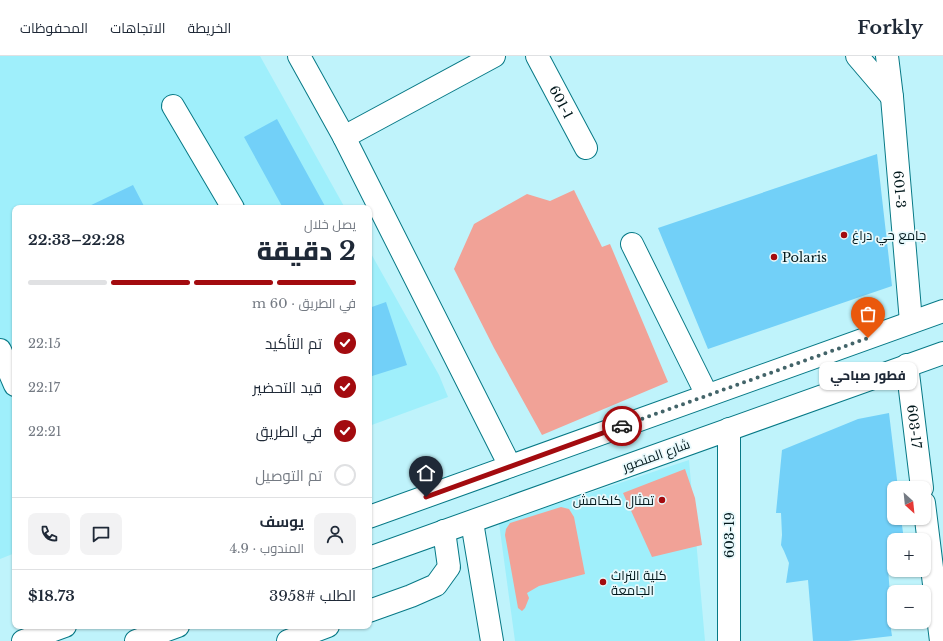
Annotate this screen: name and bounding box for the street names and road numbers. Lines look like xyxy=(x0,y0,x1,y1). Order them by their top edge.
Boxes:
street label: 601-1 xyxy=(545,83,577,122)
street label: 601-3 xyxy=(889,170,909,209)
street label: 603-17 xyxy=(903,404,925,450)
street label: شارع المنصور xyxy=(619,435,692,476)
street label: 603-19 xyxy=(721,512,738,558)

